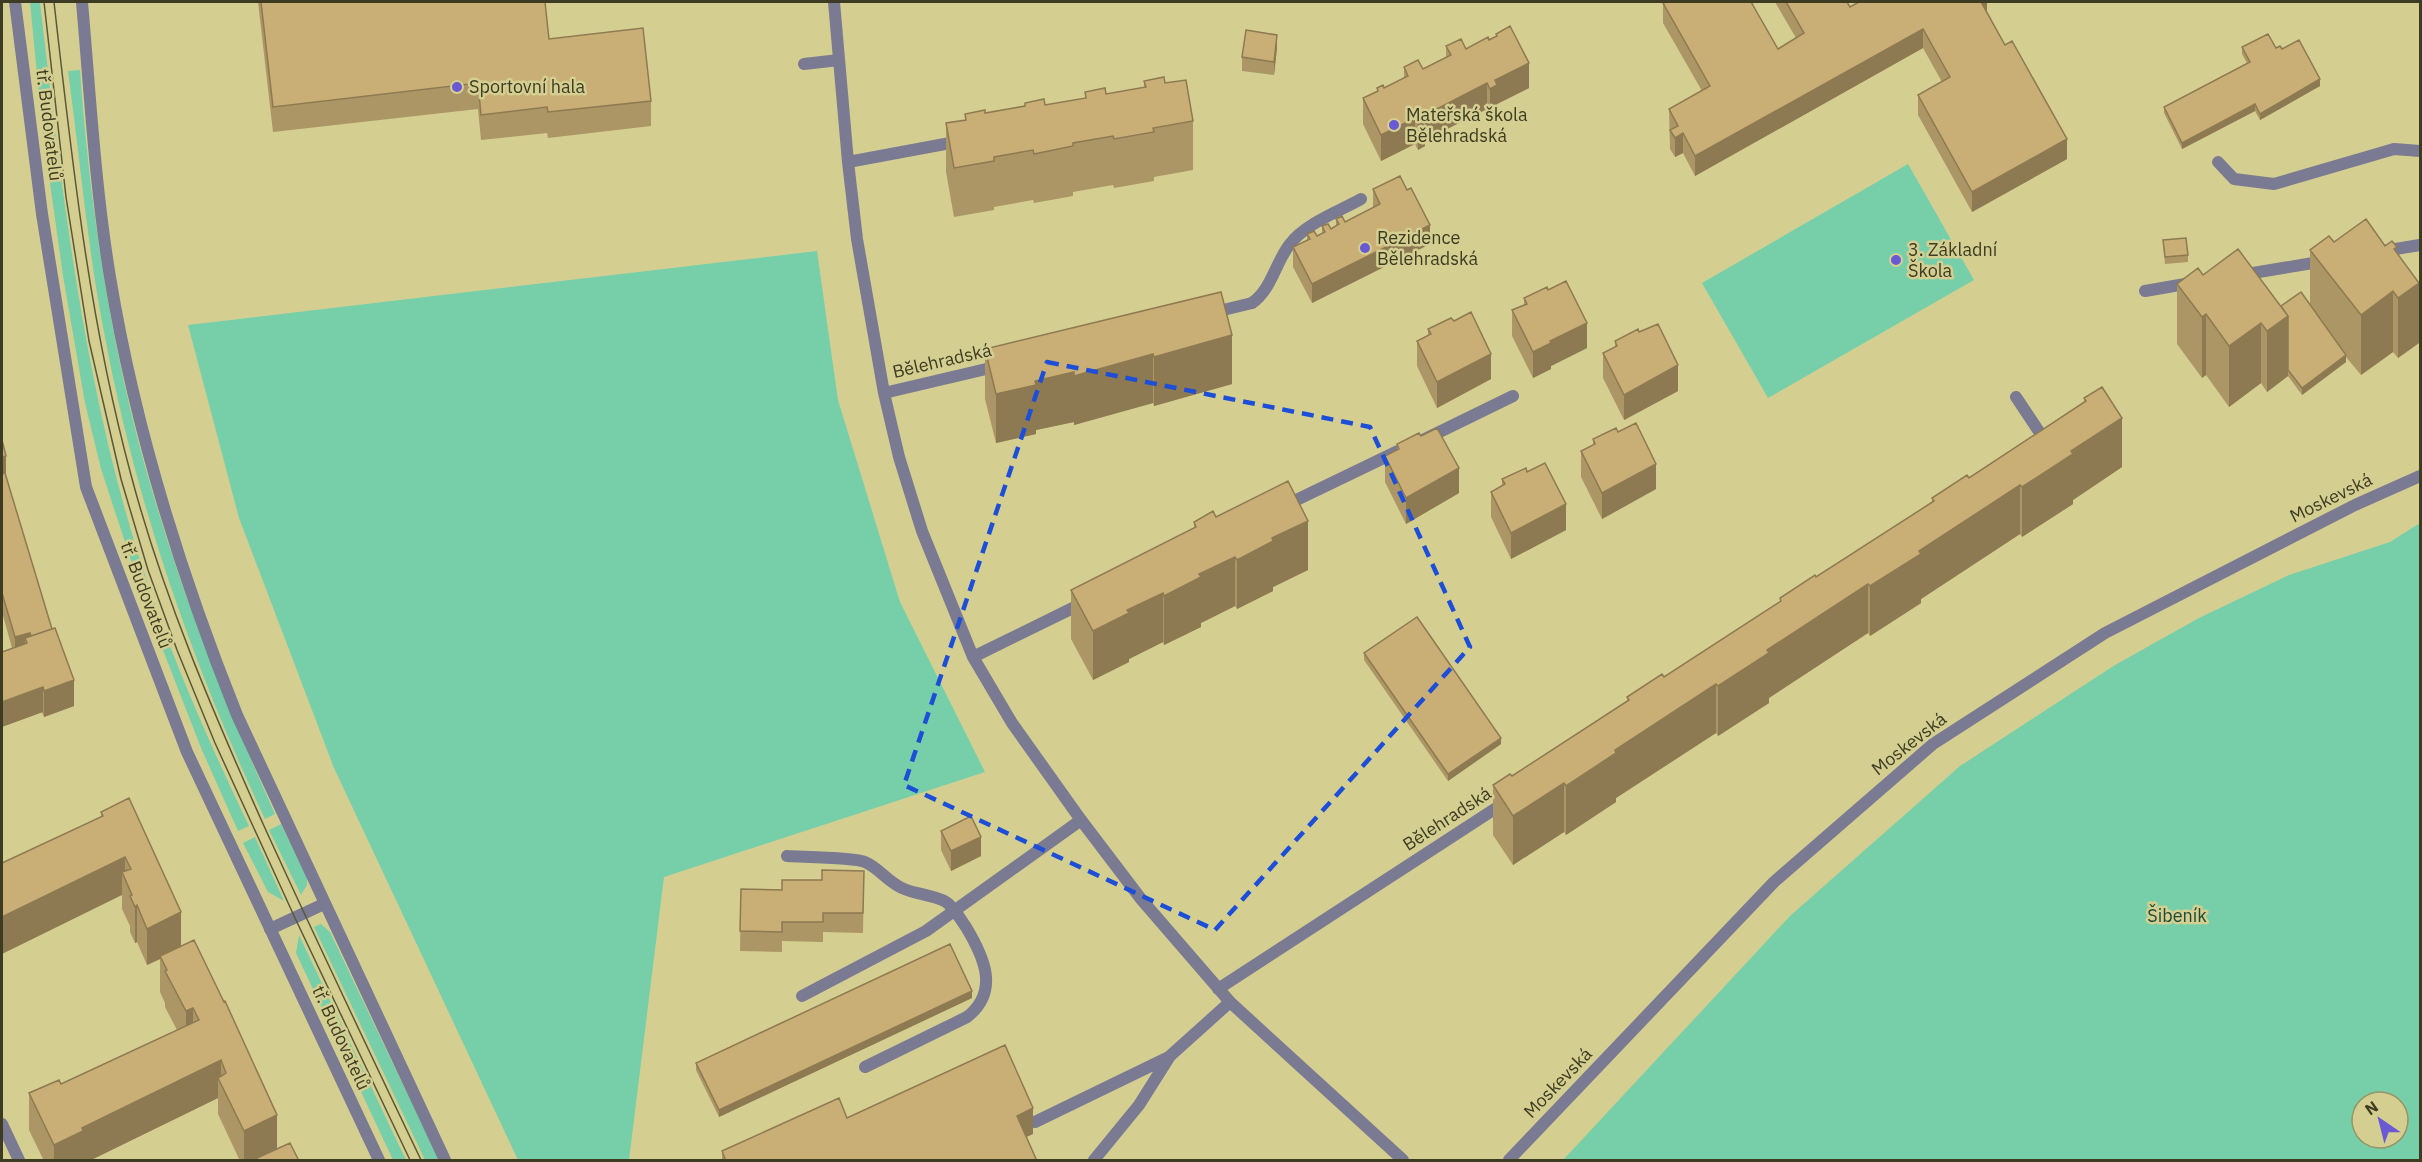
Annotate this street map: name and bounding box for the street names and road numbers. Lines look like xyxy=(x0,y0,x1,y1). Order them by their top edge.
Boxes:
street label: tř. Budovatelů xyxy=(31,68,68,182)
street label: Bělehradská xyxy=(890,338,994,383)
street label: Moskevská xyxy=(2286,468,2376,527)
street label: tř. Budovatelů xyxy=(116,538,177,651)
street label: Moskevská xyxy=(1867,707,1951,780)
street label: Bělehradská xyxy=(1398,781,1496,856)
street label: tř. Budovatelů xyxy=(307,982,376,1094)
street label: Moskevská xyxy=(1518,1042,1597,1123)

